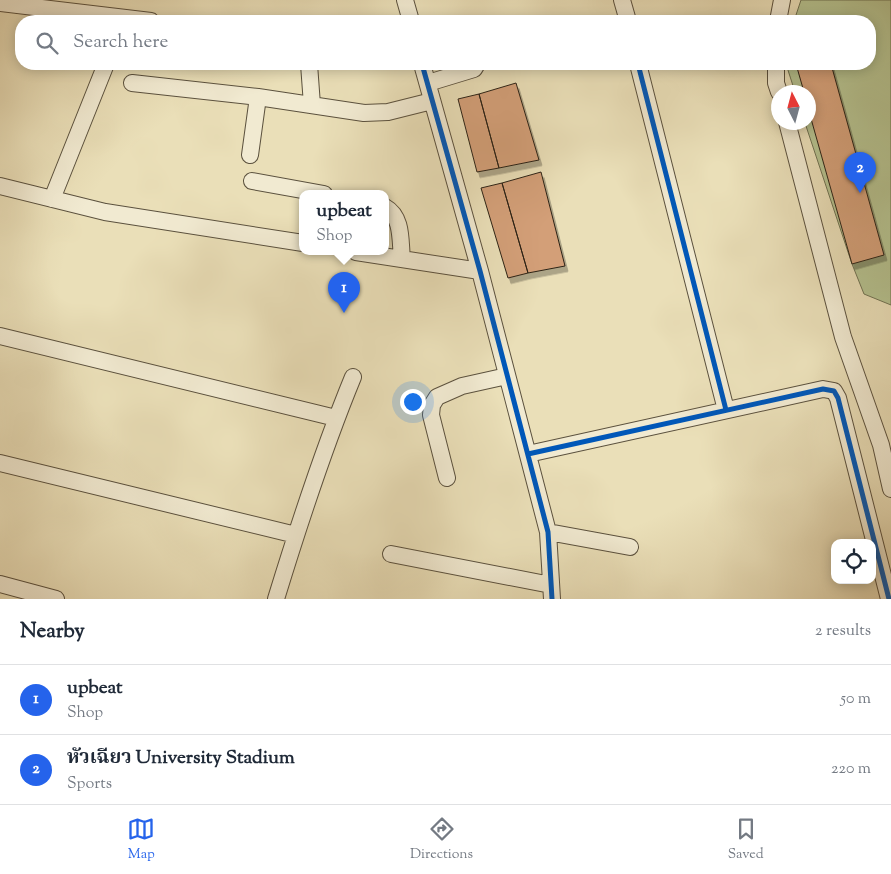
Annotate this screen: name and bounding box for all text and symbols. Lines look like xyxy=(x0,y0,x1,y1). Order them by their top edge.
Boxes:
search box xyxy=(15,15,876,70)
icon: search xyxy=(33,29,61,57)
text: Search here xyxy=(73,29,168,56)
north arrow xyxy=(771,85,816,130)
pin: 2 xyxy=(844,152,876,193)
popup xyxy=(299,190,389,255)
text: upbeat xyxy=(316,198,372,225)
text: Shop xyxy=(316,225,352,248)
pin: 1 xyxy=(328,272,360,313)
your location xyxy=(400,389,426,415)
map controls xyxy=(831,539,876,584)
button: locate xyxy=(831,539,876,584)
text: Nearby xyxy=(20,617,85,647)
text: 2 results xyxy=(815,620,871,643)
text: upbeat xyxy=(67,675,123,702)
text: 1 xyxy=(33,688,39,711)
text: 50 m xyxy=(840,688,871,711)
text: Shop xyxy=(67,702,103,725)
text: หัวเฉียว University Stadium xyxy=(67,745,295,772)
text: 2 xyxy=(32,758,40,781)
text: 220 m xyxy=(831,758,871,781)
text: Sports xyxy=(67,773,112,796)
tab: Map xyxy=(127,815,155,865)
tab: Directions xyxy=(410,815,473,865)
tab: Saved xyxy=(728,815,764,865)

